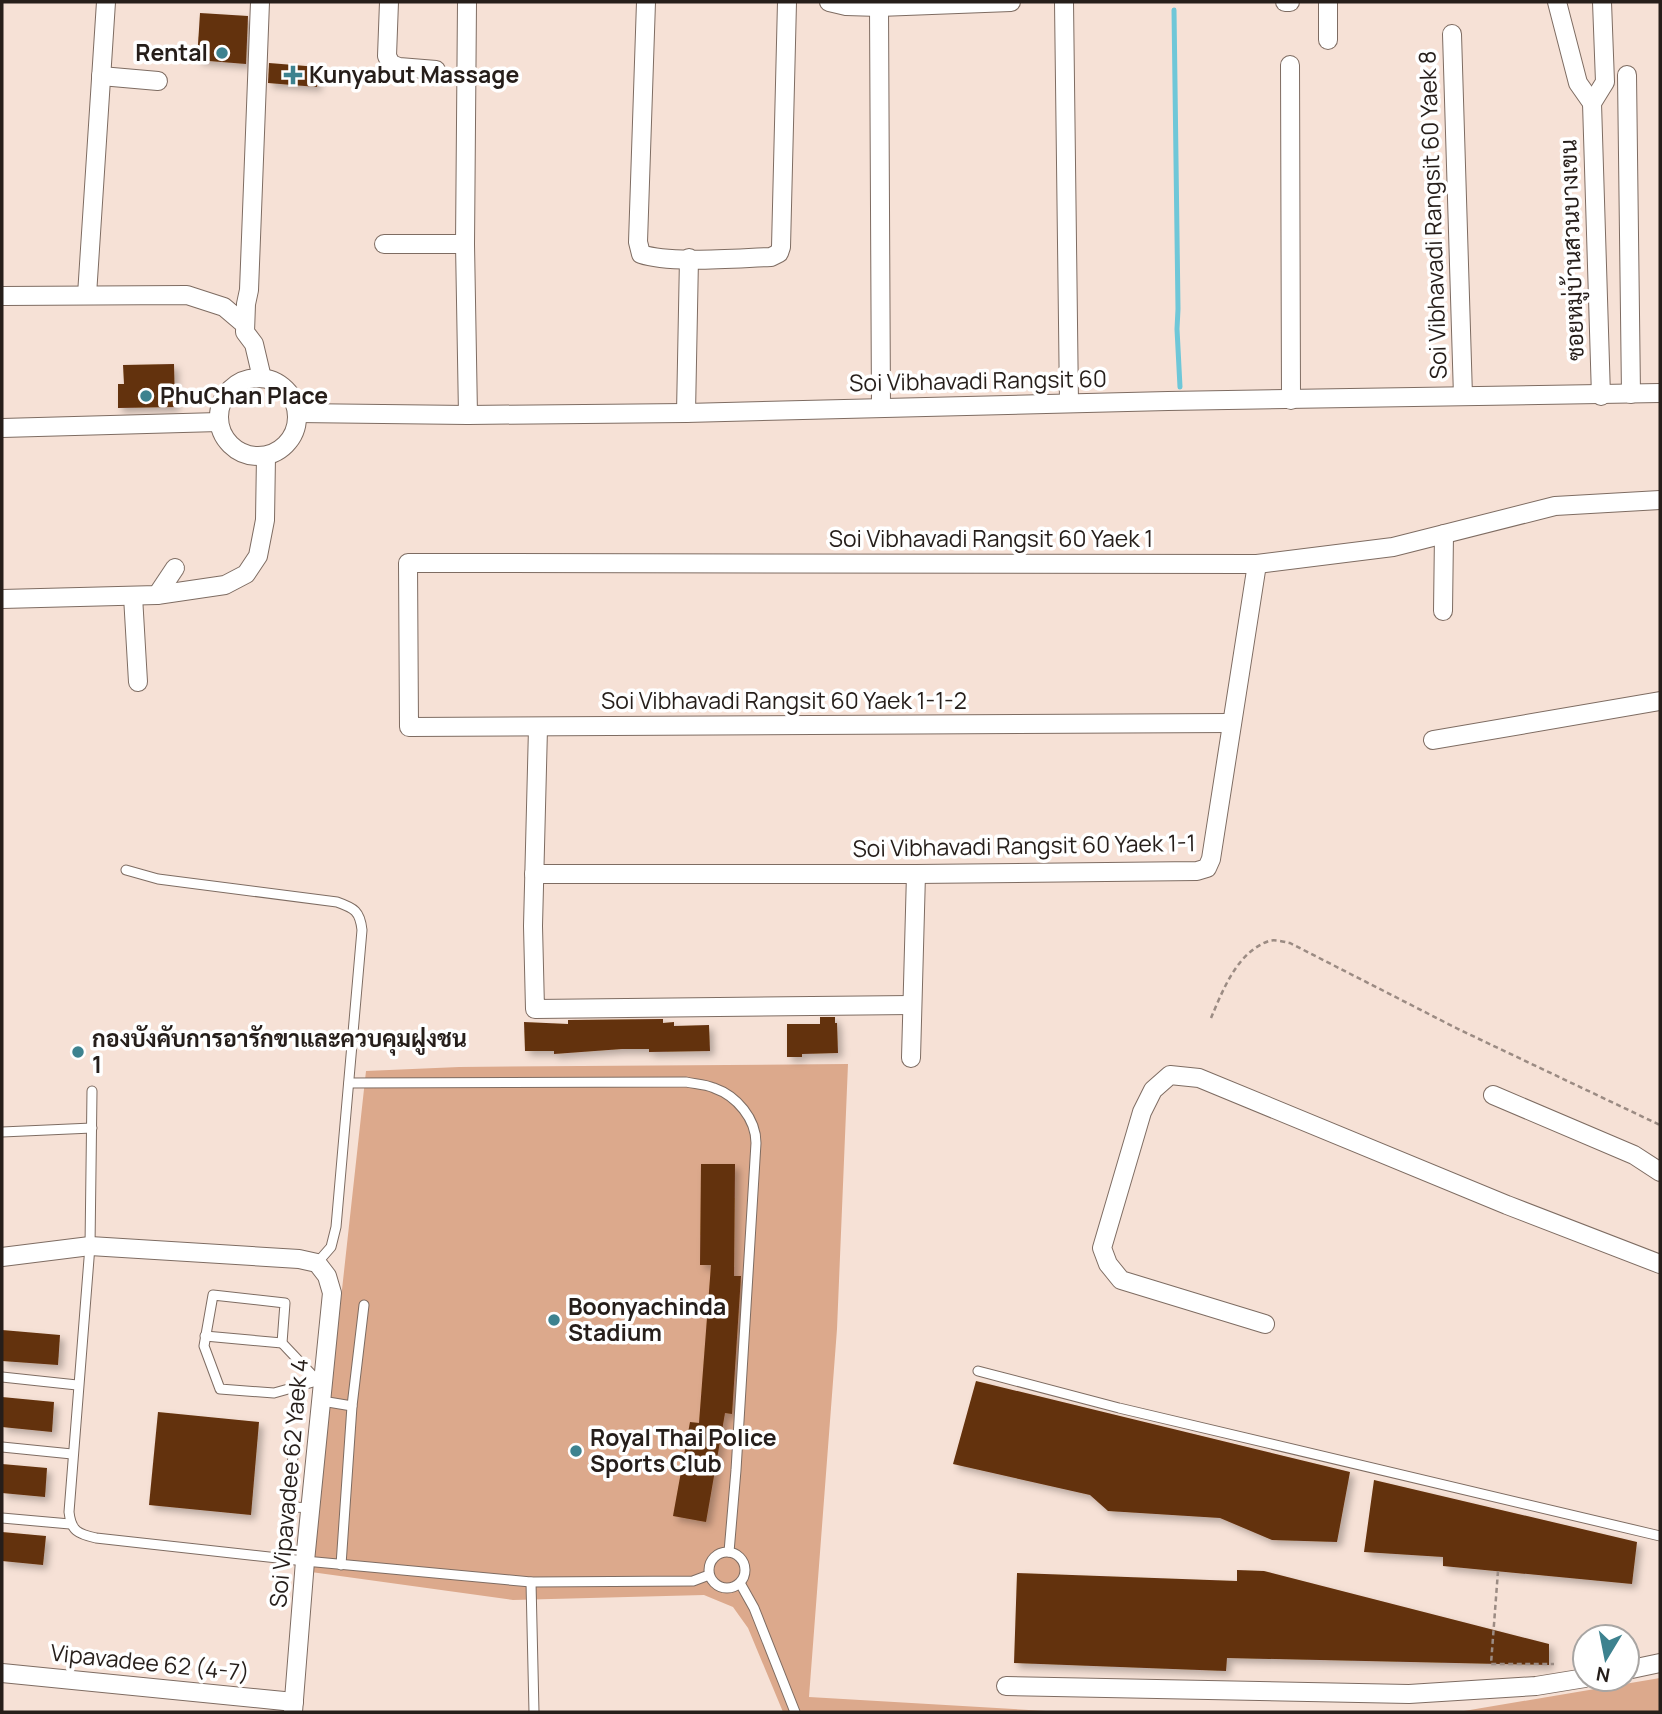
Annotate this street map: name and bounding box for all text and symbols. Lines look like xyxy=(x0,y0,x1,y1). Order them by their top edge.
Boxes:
place label: Rental xyxy=(135,36,208,68)
marker: Rental xyxy=(214,45,230,61)
street label: Soi Vibhavadi Rangsit 60 Yaek 8 xyxy=(1410,50,1454,380)
place label: Kunyabut Massage xyxy=(309,58,519,90)
marker: Kunyabut Massage xyxy=(283,65,303,85)
street label: ซอยหมู่บ้านสวนบางเขน xyxy=(1551,139,1593,361)
street label: Soi Vibhavadi Rangsit 60 xyxy=(849,362,1107,398)
place label: PhuChan Place xyxy=(160,379,328,411)
marker: PhuChan Place xyxy=(138,388,154,404)
street label: Soi Vibhavadi Rangsit 60 Yaek 1 xyxy=(829,522,1153,554)
street label: Soi Vibhavadi Rangsit 60 Yaek 1-1-2 xyxy=(601,684,967,716)
street label: Soi Vibhavadi Rangsit 60 Yaek 1-1 xyxy=(852,826,1196,864)
place label: กองบังคับการอารักขาและควบคุมฝูงชน 1 xyxy=(92,1022,467,1080)
marker: กองบังคับการอารักขาและควบคุมฝูงชน 1 xyxy=(70,1044,86,1060)
place label: Boonyachinda Stadium xyxy=(568,1290,726,1348)
marker: Boonyachinda Stadium xyxy=(546,1312,562,1328)
street label: Soi Vipavadee 62 Yaek 4 xyxy=(261,1357,315,1609)
place label: Royal Thai Police Sports Club xyxy=(590,1421,777,1479)
marker: Royal Thai Police Sports Club xyxy=(568,1443,584,1459)
north arrow xyxy=(1571,1623,1641,1693)
street label: Vipavadee 62 (4-7) xyxy=(49,1636,251,1688)
text: N xyxy=(1594,1661,1612,1689)

